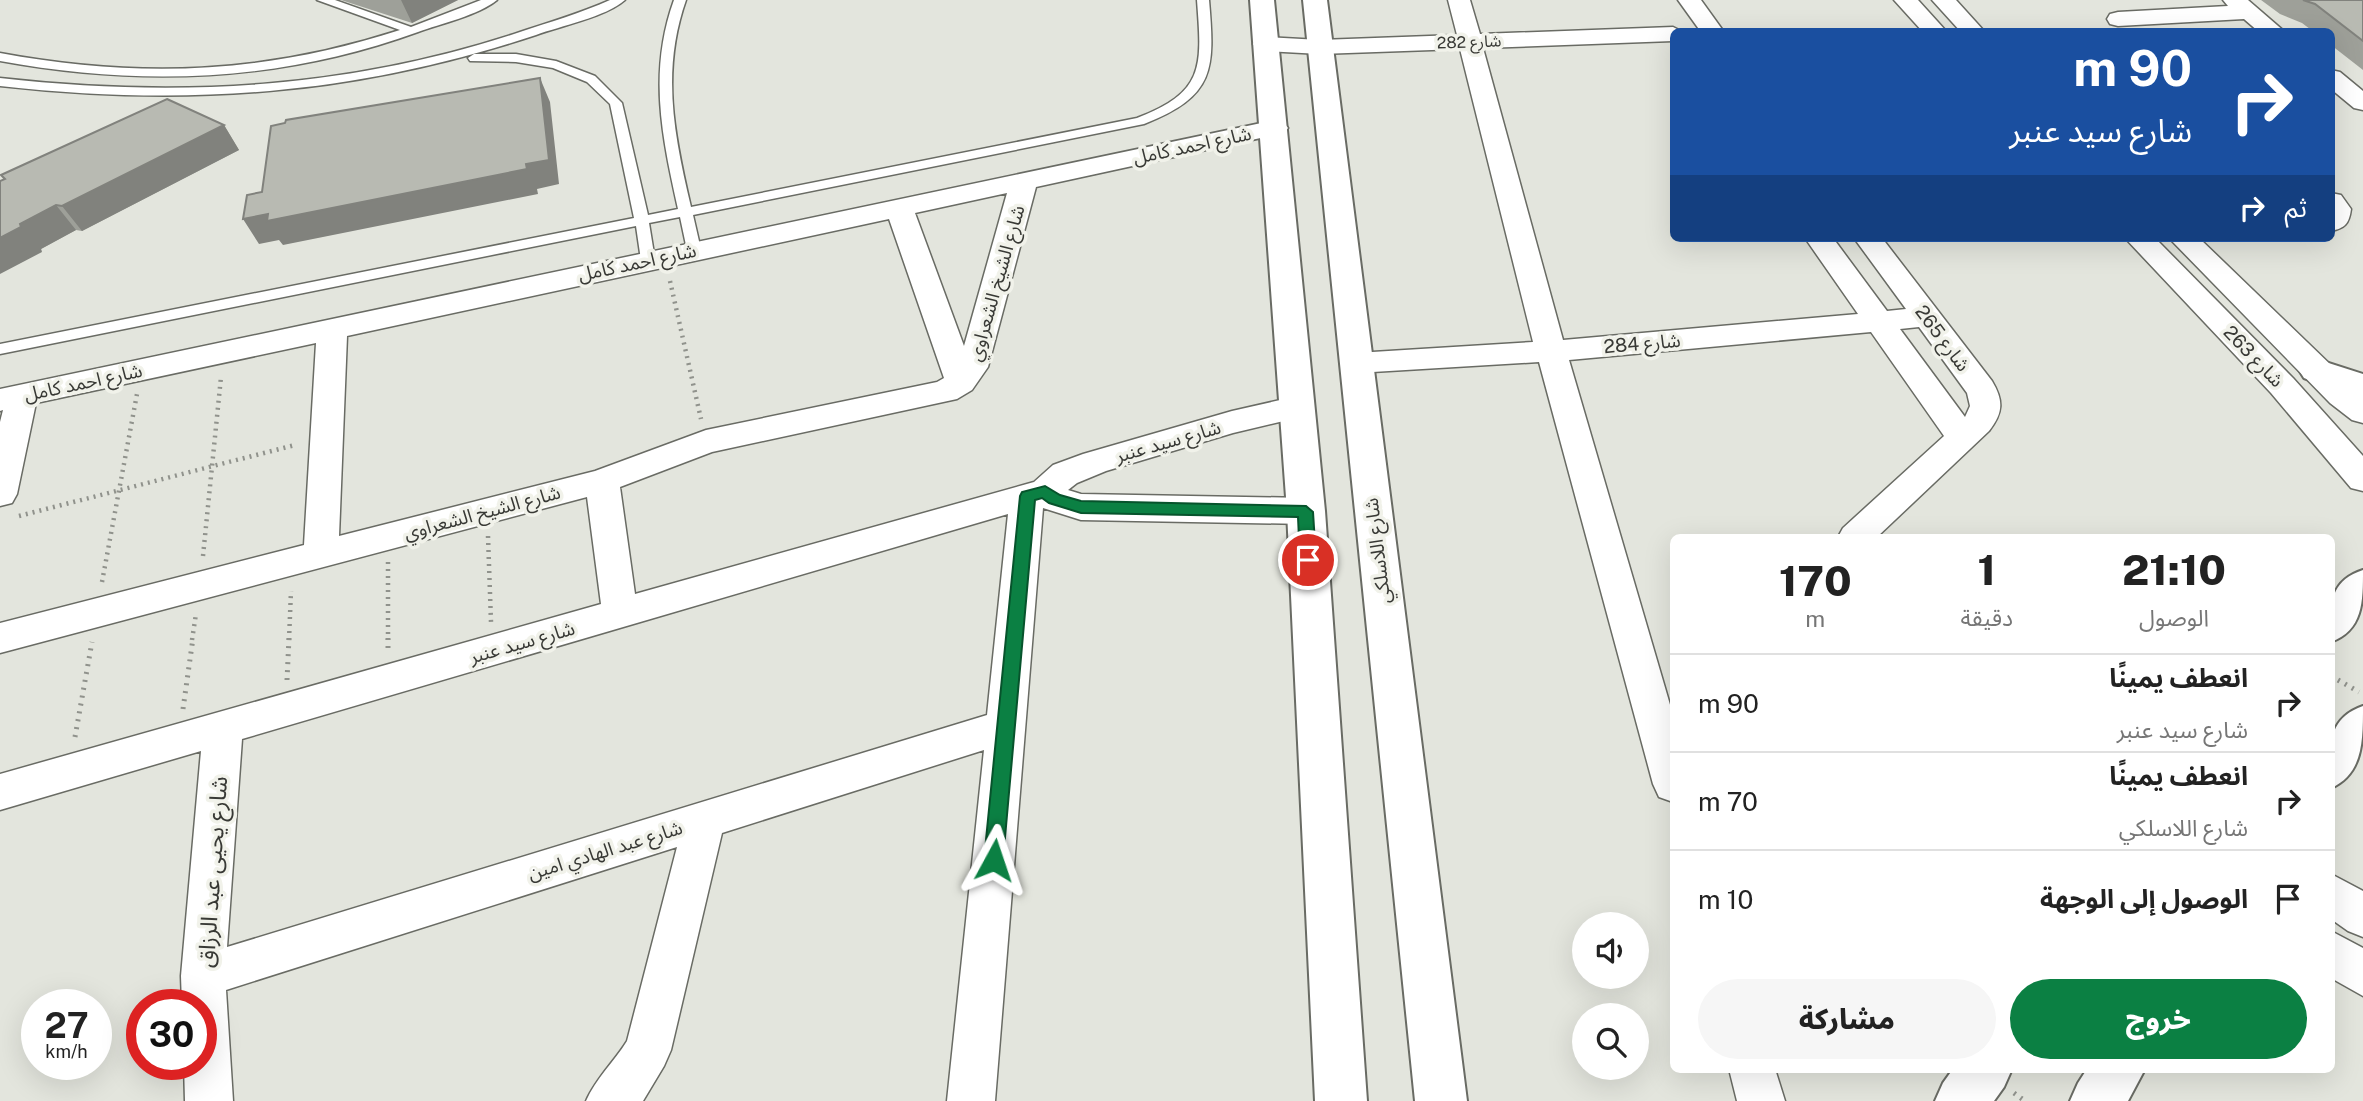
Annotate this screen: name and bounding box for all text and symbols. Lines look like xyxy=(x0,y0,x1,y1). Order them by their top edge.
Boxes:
street label: شارع 282 xyxy=(1436,31,1502,56)
text: 90 m xyxy=(2073,39,2192,97)
icon: right xyxy=(2216,56,2307,147)
text: شارع سيد عنبر xyxy=(2009,112,2192,149)
street label: شارع احمد كامل xyxy=(1131,122,1254,171)
icon: right xyxy=(2233,189,2271,227)
text: ثم xyxy=(2285,192,2307,223)
street label: شارع الشيخ الشعراوي xyxy=(963,202,1033,365)
street label: شارع احمد كامل xyxy=(576,239,699,288)
street label: شارع 265 xyxy=(1909,301,1975,377)
street label: شارع 263 xyxy=(2217,321,2289,393)
street label: شارع 284 xyxy=(1603,329,1682,360)
street label: شارع احمد كامل xyxy=(22,359,145,408)
street label: شارع سيد عنبر xyxy=(1112,415,1224,470)
street label: شارع الشيخ الشعراوي xyxy=(401,480,564,548)
street label: شارع اللاسلكي xyxy=(1360,496,1399,605)
pin xyxy=(1278,530,1338,590)
icon: arrive xyxy=(1289,541,1327,579)
text: 1 xyxy=(1978,545,1996,594)
text: 21:10 xyxy=(2122,545,2226,594)
text: 170 xyxy=(1779,556,1852,605)
text: دقيقة xyxy=(1961,604,2013,631)
text: الوصول xyxy=(2139,604,2209,631)
text: m xyxy=(1805,605,1825,632)
street label: شارع سيد عنبر xyxy=(466,616,578,671)
text: انعطف يمينًا xyxy=(2109,662,2248,693)
icon: right xyxy=(2269,684,2307,722)
text: 90 m xyxy=(1698,688,1759,719)
text: شارع سيد عنبر xyxy=(2117,716,2248,743)
text: انعطف يمينًا xyxy=(2109,760,2248,791)
street label: شارع يحيى عبد الرزاق xyxy=(192,775,236,969)
icon: right xyxy=(2269,782,2307,820)
text: 70 m xyxy=(1698,786,1758,817)
text: شارع اللاسلكي xyxy=(2119,814,2248,841)
street label: شارع عبد الهادي امين xyxy=(525,816,686,888)
position arrow xyxy=(957,823,1031,897)
icon: arrive xyxy=(2269,880,2307,918)
text: الوصول إلى الوجهة xyxy=(2040,883,2248,914)
text: 10 m xyxy=(1698,884,1753,915)
map controls xyxy=(1572,912,1649,1080)
button: sound xyxy=(1572,912,1649,989)
button: مشاركة xyxy=(1698,979,1996,1059)
button: خروج xyxy=(2010,979,2307,1059)
speed limit sign: 30 xyxy=(126,989,217,1080)
button: search xyxy=(1572,1003,1649,1080)
text: 27 xyxy=(44,1005,89,1046)
text: km/h xyxy=(45,1041,88,1062)

